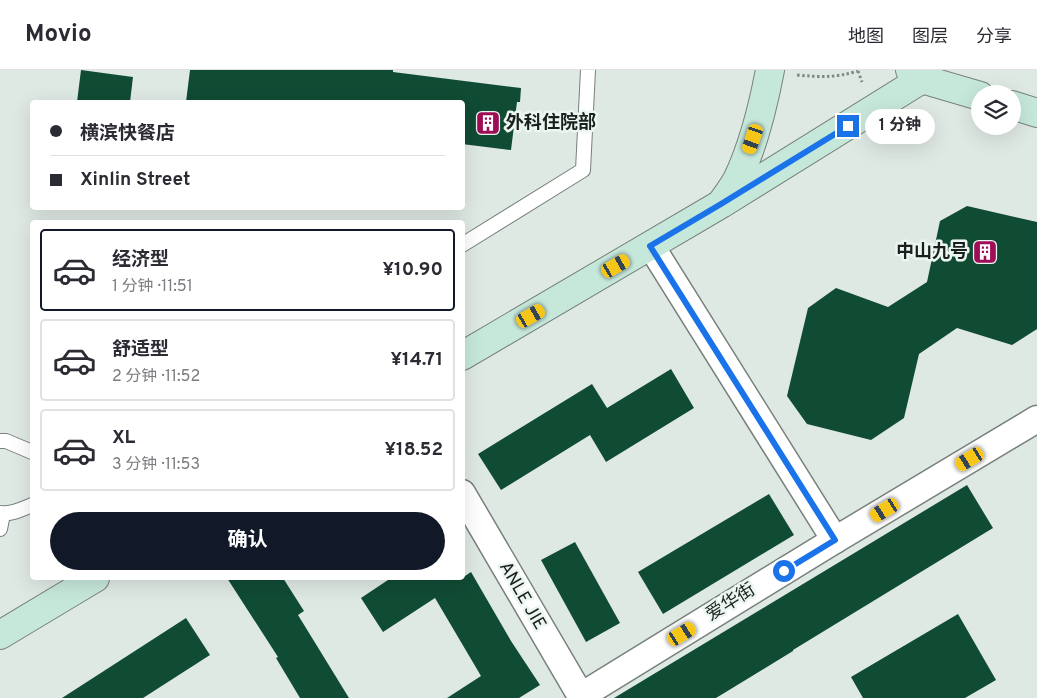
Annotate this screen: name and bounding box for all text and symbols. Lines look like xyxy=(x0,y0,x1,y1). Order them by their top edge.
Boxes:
text: Movio xyxy=(25,20,92,50)
text: 地图 xyxy=(848,26,884,49)
text: 图层 xyxy=(912,26,948,49)
text: 分享 xyxy=(976,26,1012,49)
map controls xyxy=(971,85,1021,135)
button: layers xyxy=(971,85,1021,135)
callout: 1 分钟 xyxy=(866,108,936,144)
building icon: 外科住院部 xyxy=(475,110,501,136)
place label: 外科住院部 xyxy=(506,112,596,135)
route end xyxy=(837,115,859,137)
text: 1 分钟 xyxy=(879,116,921,136)
text: 横滨快餐店 xyxy=(80,122,175,146)
car xyxy=(741,122,764,156)
text: Xinlin Street xyxy=(80,168,191,192)
building icon: 中山九号 xyxy=(972,239,998,265)
place label: 中山九号 xyxy=(896,241,968,264)
icon: car xyxy=(52,248,97,293)
text: 经济型 xyxy=(112,248,169,272)
car xyxy=(599,252,632,280)
text: ¥10.90 xyxy=(383,258,443,282)
text: 1 分钟 · 11:51 xyxy=(112,277,193,297)
car xyxy=(514,302,547,330)
icon: car xyxy=(52,338,97,383)
text: 舒适型 xyxy=(112,338,169,362)
text: ¥14.71 xyxy=(391,348,443,372)
text: 2 分钟 · 11:52 xyxy=(112,367,200,387)
text: XL xyxy=(112,426,135,450)
icon: car xyxy=(52,428,97,473)
text: ¥18.52 xyxy=(385,438,443,462)
car xyxy=(953,445,986,473)
text: 3 分钟 · 11:53 xyxy=(112,455,200,475)
car xyxy=(868,496,901,524)
button: 确认 xyxy=(50,512,445,570)
street label: ANLE JIE xyxy=(493,558,551,634)
route start xyxy=(773,560,795,582)
street label: 爱华街 xyxy=(702,579,760,627)
car xyxy=(665,620,698,648)

